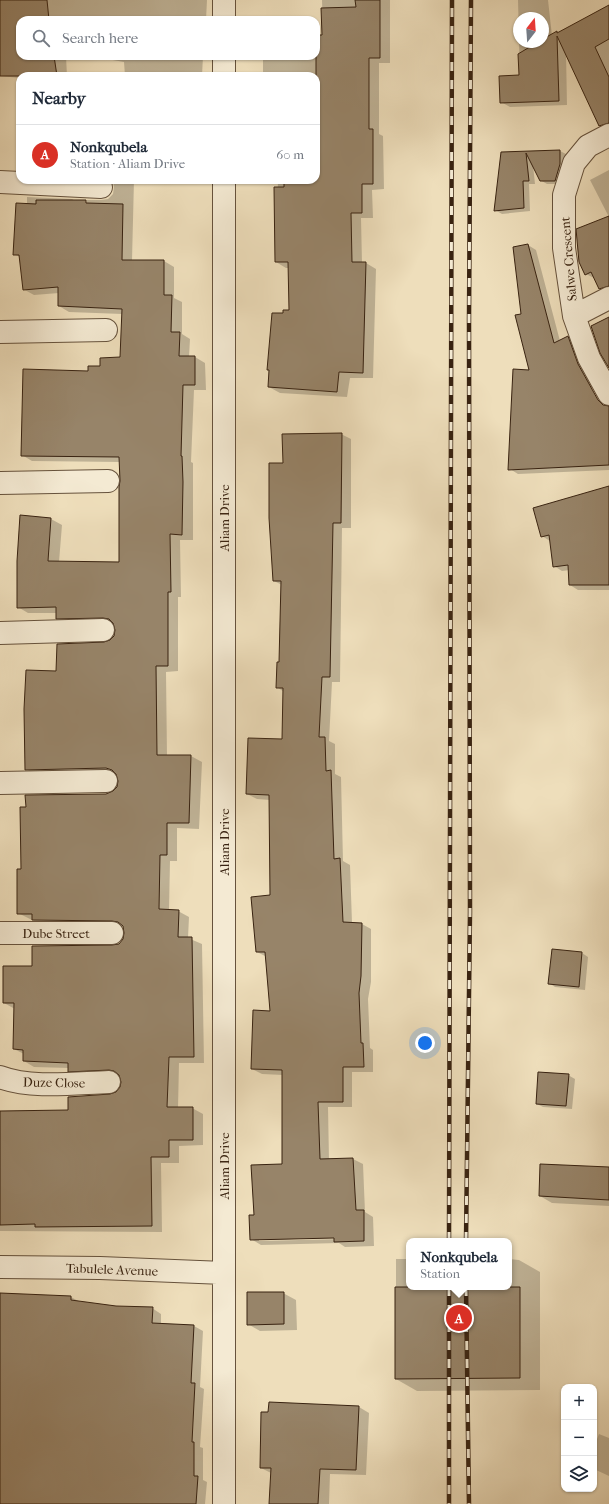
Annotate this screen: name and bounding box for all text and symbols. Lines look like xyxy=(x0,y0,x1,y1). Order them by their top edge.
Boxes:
north arrow xyxy=(513,12,549,48)
search box xyxy=(16,16,320,60)
icon: search xyxy=(30,27,52,49)
text: Search here xyxy=(62,29,138,47)
text: Nearby xyxy=(32,88,86,108)
text: Nonkqubela xyxy=(70,138,147,156)
text: A xyxy=(41,147,49,162)
text: 60 m xyxy=(276,147,304,162)
text: Station · Aliam Drive xyxy=(70,156,185,171)
street label: Salwe Crescent xyxy=(557,216,580,302)
street label: Aliam Drive xyxy=(217,484,232,553)
street label: Aliam Drive xyxy=(217,808,232,877)
street label: Dube Street xyxy=(22,926,90,941)
your location xyxy=(415,1033,435,1053)
street label: Duze Close xyxy=(23,1074,86,1091)
street label: Aliam Drive xyxy=(217,1132,232,1201)
popup xyxy=(406,1238,512,1290)
text: Nonkqubela xyxy=(420,1248,498,1266)
street label: Tabulele Avenue xyxy=(66,1260,159,1279)
text: Station xyxy=(420,1266,460,1281)
pin: A xyxy=(446,1303,472,1333)
map controls xyxy=(561,1384,597,1492)
button: + xyxy=(561,1384,597,1420)
button: − xyxy=(561,1420,597,1456)
button: layers xyxy=(561,1456,597,1492)

